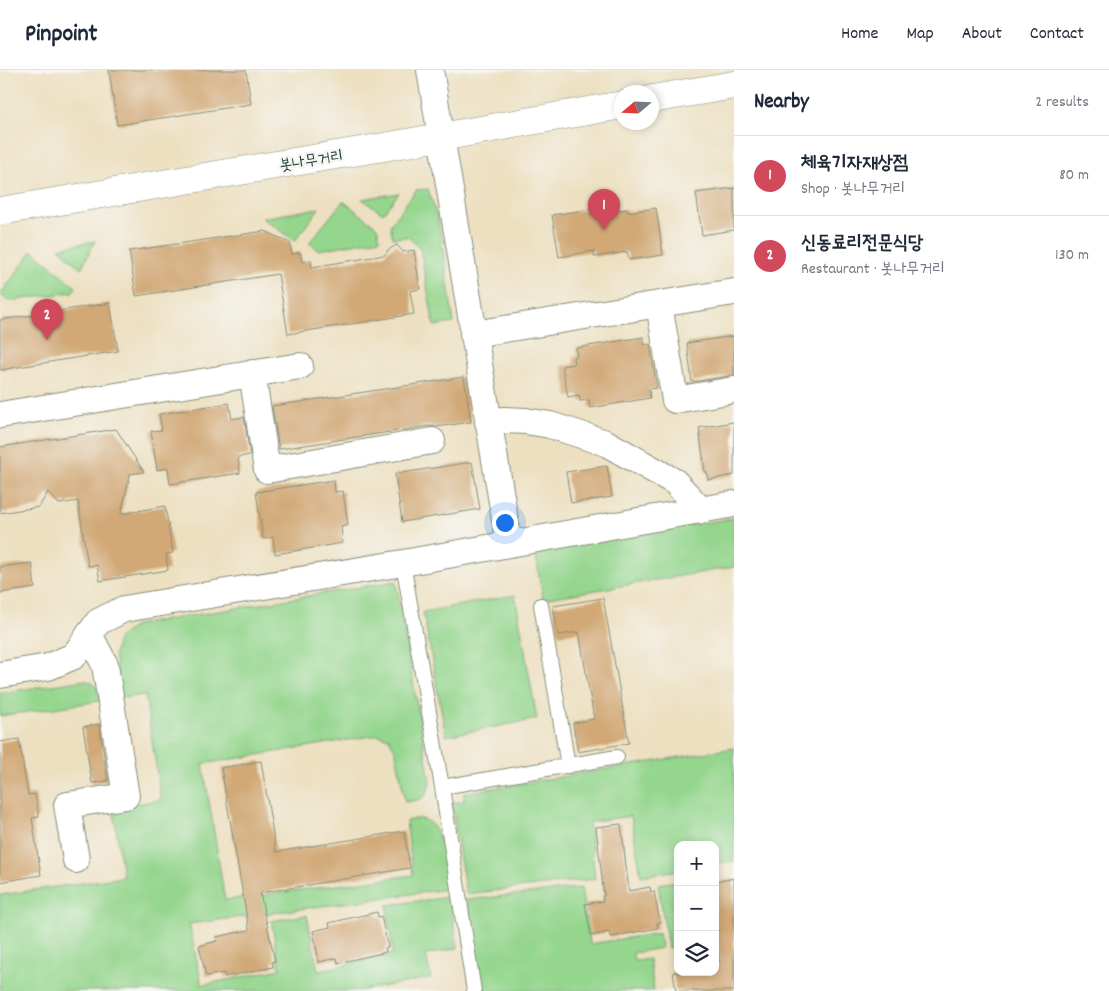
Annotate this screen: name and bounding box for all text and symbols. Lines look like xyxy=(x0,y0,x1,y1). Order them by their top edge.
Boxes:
text: Pinpoint xyxy=(25,18,97,52)
text: Home xyxy=(841,22,878,47)
text: Map xyxy=(906,22,934,47)
text: About xyxy=(962,22,1002,47)
text: Contact xyxy=(1030,22,1084,47)
north arrow xyxy=(614,85,659,130)
text: Nearby xyxy=(754,88,809,118)
text: 2 results xyxy=(1035,91,1089,114)
street label: 봇나무거리 xyxy=(278,145,345,178)
text: 체육기자재상점 xyxy=(801,151,908,178)
text: 1 xyxy=(768,164,772,187)
text: 80 m xyxy=(1059,164,1089,187)
text: Shop · 봇나무거리 xyxy=(801,178,905,201)
pin: 1 xyxy=(588,189,620,230)
text: 신동료리전문식당 xyxy=(801,231,923,258)
text: 2 xyxy=(767,244,774,267)
text: 130 m xyxy=(1055,244,1089,267)
text: Restaurant · 봇나무거리 xyxy=(801,258,945,281)
pin: 2 xyxy=(31,299,63,340)
your location xyxy=(492,510,518,536)
map controls xyxy=(674,841,719,976)
button: + xyxy=(674,841,719,886)
button: − xyxy=(674,886,719,931)
button: layers xyxy=(674,931,719,976)

